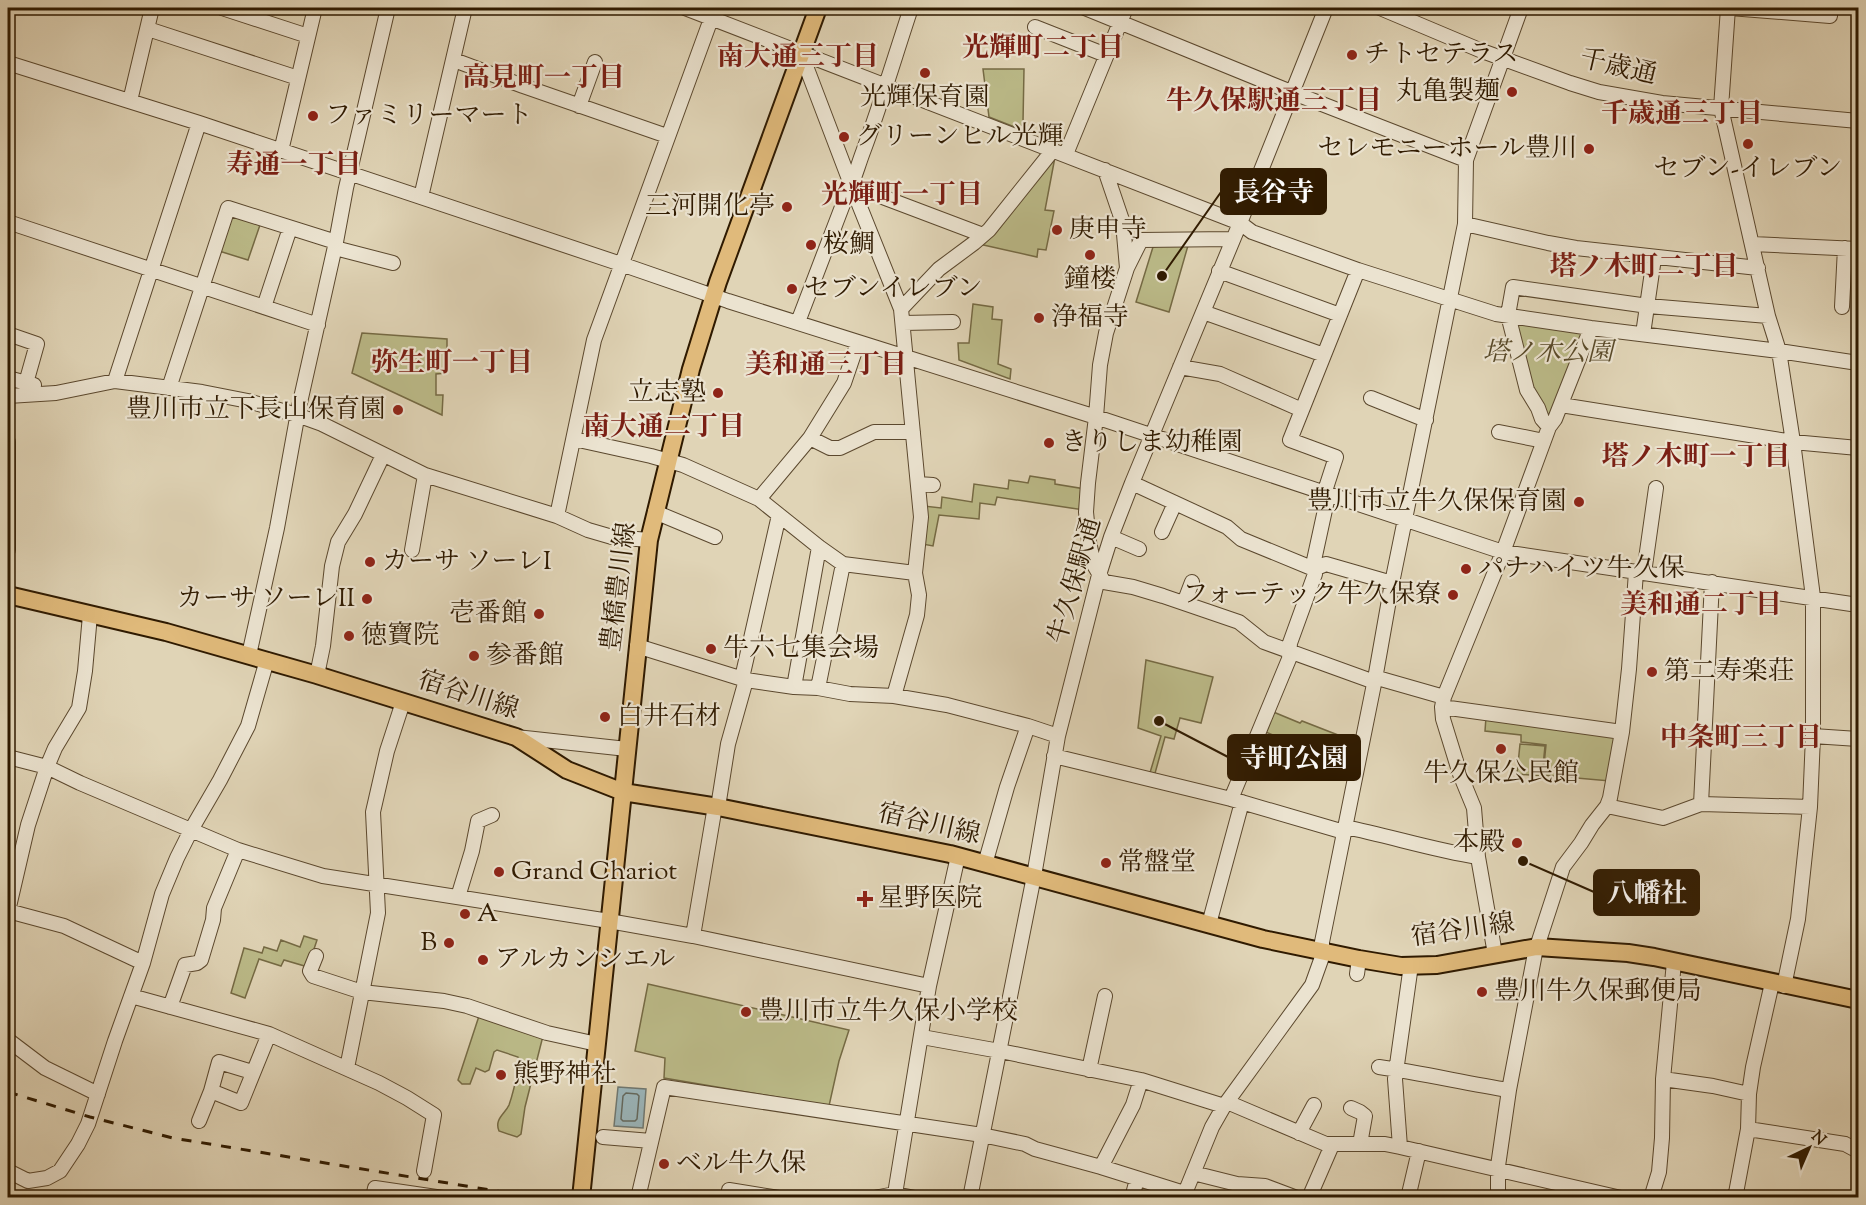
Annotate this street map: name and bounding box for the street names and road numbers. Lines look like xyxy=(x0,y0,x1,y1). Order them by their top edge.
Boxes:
street label: 千歳通 xyxy=(1576,41,1660,95)
street label: 牛久保駅通 xyxy=(1040,513,1112,649)
street label: 豊橋豊川線 xyxy=(594,520,646,654)
street label: 宿谷川線 xyxy=(413,662,523,730)
street label: 宿谷川線 xyxy=(874,795,984,855)
street label: 宿谷川線 xyxy=(1409,905,1517,957)

